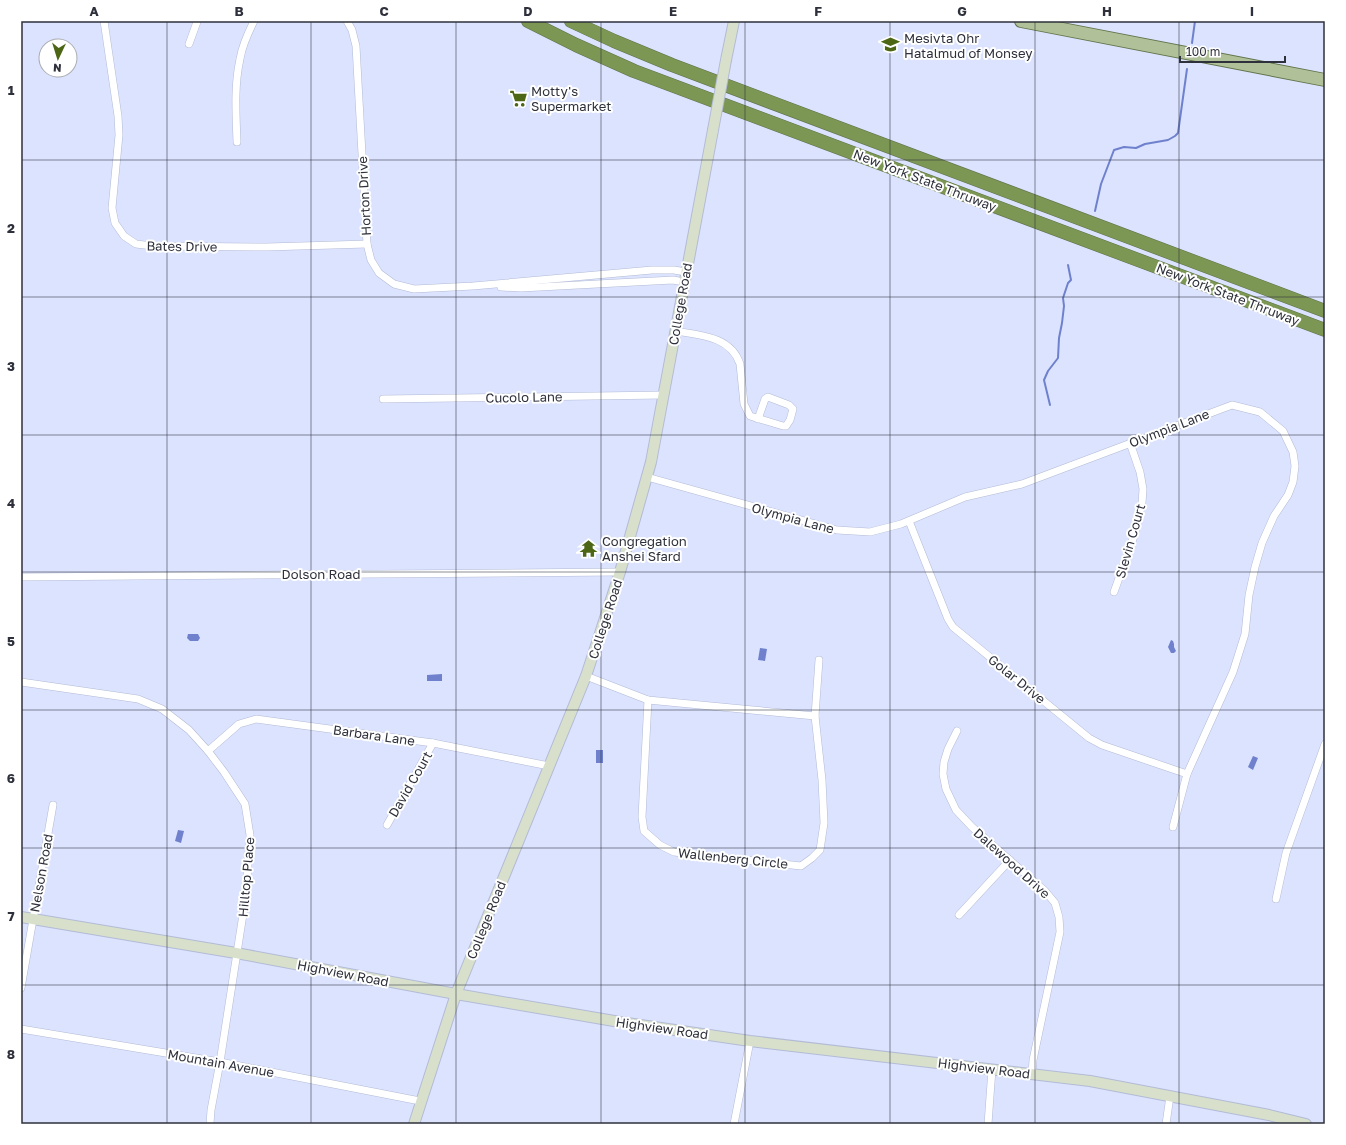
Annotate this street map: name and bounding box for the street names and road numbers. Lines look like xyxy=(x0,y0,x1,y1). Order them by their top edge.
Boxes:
street label: New York State Thruway xyxy=(851,145,999,215)
street label: Horton Drive xyxy=(354,156,374,236)
street label: Bates Drive xyxy=(146,237,218,255)
street label: New York State Thruway xyxy=(1154,259,1302,329)
street label: College Road xyxy=(665,262,695,346)
street label: Cucolo Lane xyxy=(485,388,563,406)
street label: Olympia Lane xyxy=(1127,405,1211,451)
street label: Olympia Lane xyxy=(750,499,836,537)
street label: Slevin Court xyxy=(1112,502,1148,580)
street label: Dolson Road xyxy=(282,566,360,582)
street label: College Road xyxy=(585,577,625,661)
street label: Golar Drive xyxy=(985,651,1049,707)
street label: Barbara Lane xyxy=(332,721,416,749)
street label: David Court xyxy=(385,748,435,820)
street label: Dalewood Drive xyxy=(970,824,1054,902)
street label: Nelson Road xyxy=(26,833,56,913)
street label: Hilltop Place xyxy=(235,836,257,918)
street label: Wallenberg Circle xyxy=(677,844,789,872)
street label: College Road xyxy=(463,879,509,961)
street label: Highview Road xyxy=(296,956,390,990)
street label: Highview Road xyxy=(615,1014,709,1042)
street label: Mountain Avenue xyxy=(166,1046,276,1080)
street label: Highview Road xyxy=(937,1054,1031,1082)

